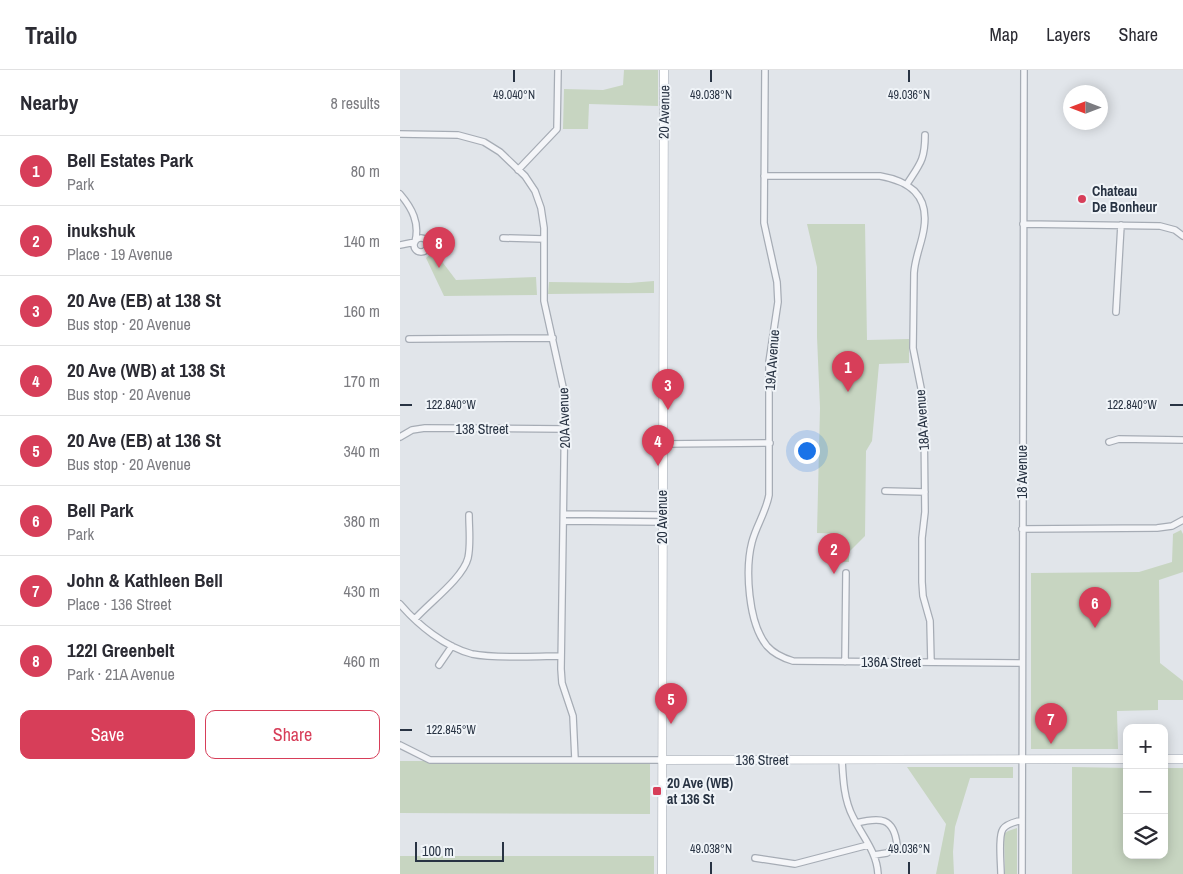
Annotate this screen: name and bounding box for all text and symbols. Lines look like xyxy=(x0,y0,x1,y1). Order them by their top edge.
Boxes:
text: Trailo xyxy=(25,19,78,51)
text: Map xyxy=(990,22,1018,47)
text: Layers xyxy=(1046,22,1091,47)
text: Share xyxy=(1119,22,1158,47)
street label: 20 Avenue xyxy=(655,85,673,139)
north arrow xyxy=(1063,85,1108,130)
text: 49.040°N xyxy=(493,87,535,103)
text: 49.038°N xyxy=(690,87,732,103)
text: 49.036°N xyxy=(888,87,930,103)
text: Nearby xyxy=(20,88,78,117)
text: 8 results xyxy=(330,92,380,114)
text: Bell Estates Park xyxy=(67,147,193,173)
text: 1 xyxy=(32,160,40,182)
text: 80 m xyxy=(351,160,380,182)
text: Park xyxy=(67,173,94,195)
place label: Chateau De Bonheur xyxy=(1092,182,1158,216)
marker: Chateau De Bonheur xyxy=(1076,193,1088,205)
text: inukshuk xyxy=(67,217,135,243)
pin: 8 xyxy=(423,227,455,268)
text: 2 xyxy=(32,230,40,252)
text: 140 m xyxy=(344,230,380,252)
text: Place · 19 Avenue xyxy=(67,243,173,265)
text: 20 Ave (EB) at 138 St xyxy=(67,287,221,313)
text: 3 xyxy=(32,300,40,322)
text: 160 m xyxy=(344,300,380,322)
text: Bus stop · 20 Avenue xyxy=(67,313,191,335)
street label: 19A Avenue xyxy=(761,329,783,391)
pin: 1 xyxy=(832,351,864,392)
text: 20 Ave (WB) at 138 St xyxy=(67,357,225,383)
pin: 3 xyxy=(652,369,684,410)
text: 4 xyxy=(32,370,40,392)
text: 170 m xyxy=(344,370,380,392)
text: Bus stop · 20 Avenue xyxy=(67,383,191,405)
street label: 20A Avenue xyxy=(554,387,574,449)
street label: 18A Avenue xyxy=(911,389,933,451)
text: 122.840°W xyxy=(426,397,477,413)
text: 122.840°W xyxy=(1107,397,1158,413)
street label: 138 Street xyxy=(456,420,508,438)
pin: 4 xyxy=(642,425,674,466)
text: 20 Ave (EB) at 136 St xyxy=(67,427,221,453)
your location xyxy=(794,438,820,464)
text: 5 xyxy=(32,440,40,462)
text: 340 m xyxy=(344,440,380,462)
street label: 18 Avenue xyxy=(1013,445,1031,499)
text: Bus stop · 20 Avenue xyxy=(67,453,191,475)
street label: 20 Avenue xyxy=(653,490,671,544)
text: Bell Park xyxy=(67,497,134,523)
text: 6 xyxy=(32,510,40,532)
text: 380 m xyxy=(344,510,380,532)
text: Park xyxy=(67,523,94,545)
pin: 2 xyxy=(818,533,850,574)
text: John & Kathleen Bell xyxy=(67,567,223,593)
text: 7 xyxy=(32,580,40,602)
text: 430 m xyxy=(344,580,380,602)
pin: 6 xyxy=(1079,587,1111,628)
text: Place · 136 Street xyxy=(67,593,171,615)
text: 122l Greenbelt xyxy=(67,637,174,663)
text: 8 xyxy=(32,650,40,672)
text: 460 m xyxy=(344,650,380,672)
street label: 136A Street xyxy=(861,653,921,671)
text: Park · 21A Avenue xyxy=(67,663,175,685)
pin: 5 xyxy=(655,683,687,724)
pin: 7 xyxy=(1035,703,1067,744)
button: Save xyxy=(20,710,195,759)
button: Share xyxy=(205,710,380,759)
text: 122.845°W xyxy=(426,722,477,738)
map controls xyxy=(1123,724,1168,859)
button: + xyxy=(1123,724,1168,769)
street label: 136 Street xyxy=(736,751,788,769)
button: − xyxy=(1123,769,1168,814)
place label: 20 Ave (WB) at 136 St xyxy=(667,774,733,808)
marker: 20 Ave (WB) at 136 St xyxy=(651,785,663,797)
button: layers xyxy=(1123,814,1168,859)
scale bar xyxy=(415,839,504,862)
text: 49.038°N xyxy=(690,841,732,857)
text: 49.036°N xyxy=(888,841,930,857)
text: 100 m xyxy=(422,842,454,860)

